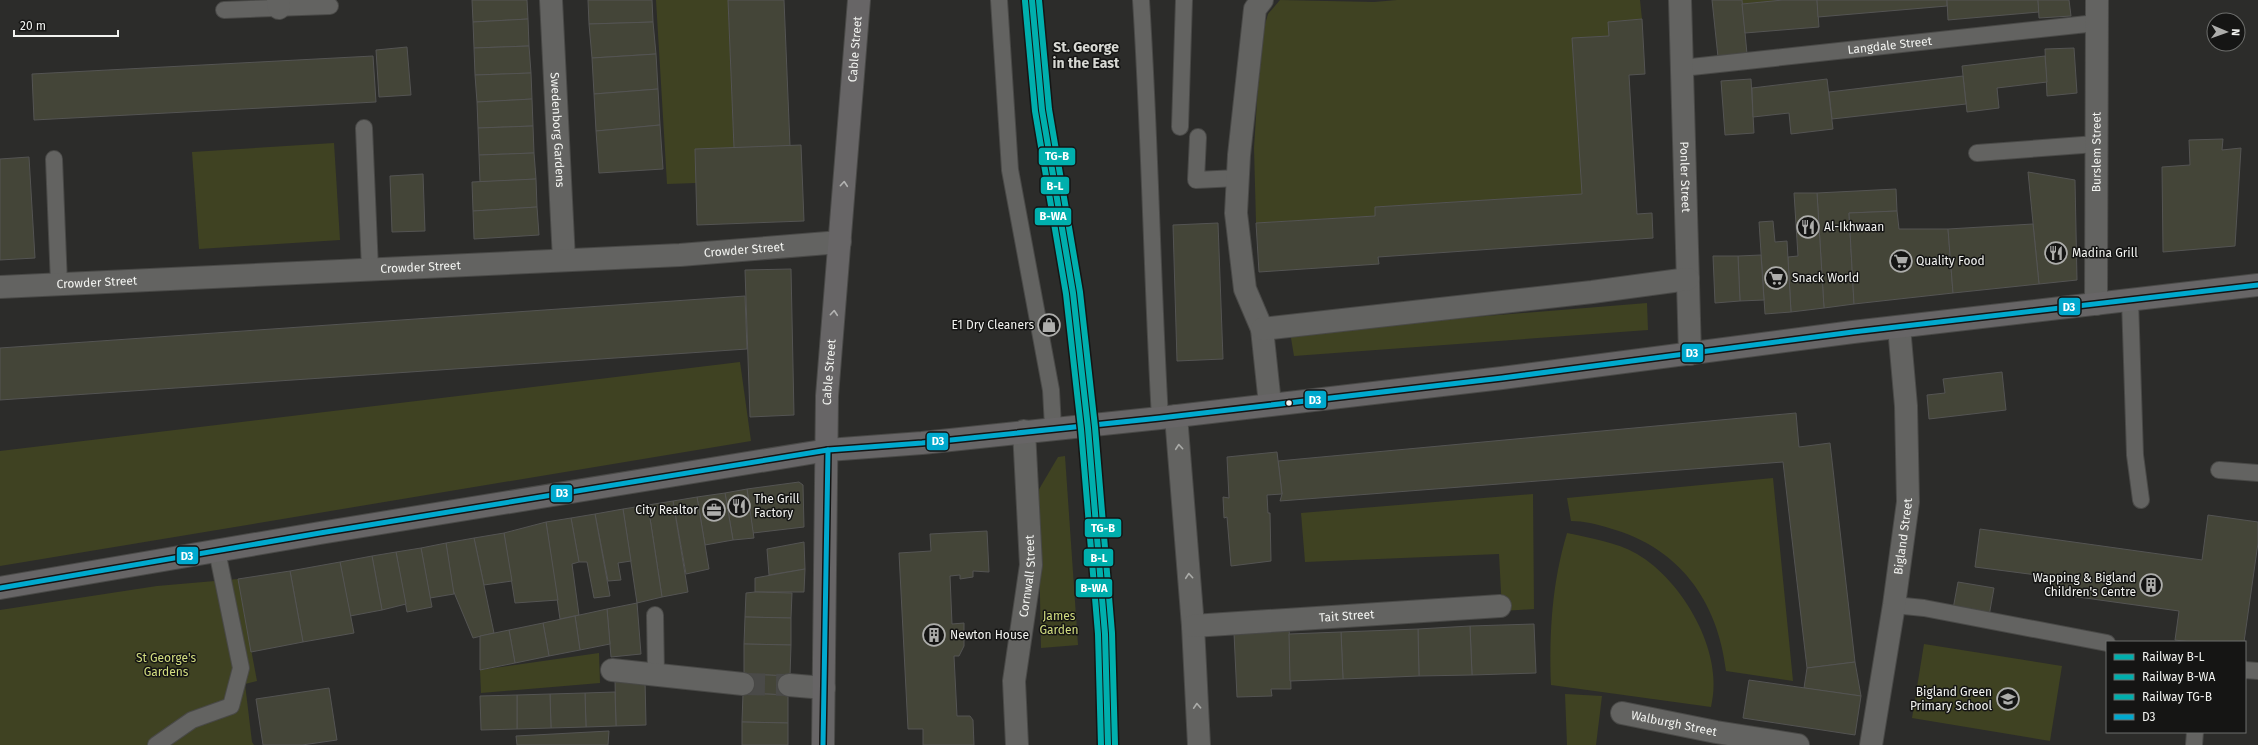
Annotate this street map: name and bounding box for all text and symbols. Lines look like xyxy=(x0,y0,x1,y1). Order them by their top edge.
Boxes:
scale bar xyxy=(14,12,118,38)
north arrow xyxy=(2206,12,2246,52)
street label: Cable Street xyxy=(845,15,865,83)
text: 20 m xyxy=(20,19,46,33)
text: N xyxy=(2229,28,2242,36)
street label: Langdale Street xyxy=(1847,34,1933,57)
district label: St. George in the East xyxy=(1053,39,1120,72)
street label: Swedenborg Gardens xyxy=(548,72,567,188)
street label: Burslem Street xyxy=(2089,111,2104,192)
street label: Ponler Street xyxy=(1677,141,1693,213)
line badge: TG-B xyxy=(1038,147,1076,166)
text: TG-B xyxy=(1045,150,1069,163)
line badge: B-L xyxy=(1040,176,1070,195)
text: B-L xyxy=(1047,180,1064,193)
one-way arrow xyxy=(840,181,849,187)
line badge: B-WA xyxy=(1034,207,1072,226)
text: B-WA xyxy=(1039,210,1067,223)
restaurant icon: Al-Ikhwaan xyxy=(1795,214,1821,240)
place label: Al-Ikhwaan xyxy=(1824,220,1884,234)
street label: Crowder Street xyxy=(703,240,785,260)
restaurant icon: Madina Grill xyxy=(2043,240,2069,266)
place label: Madina Grill xyxy=(2072,246,2138,260)
supermarket icon: Quality Food xyxy=(1888,248,1914,274)
place label: Quality Food xyxy=(1916,254,1985,268)
street label: Crowder Street xyxy=(380,258,462,276)
supermarket icon: Snack World xyxy=(1763,265,1789,291)
place label: Snack World xyxy=(1792,271,1859,285)
street label: Crowder Street xyxy=(56,274,138,291)
line badge: D3 xyxy=(2058,297,2081,316)
text: D3 xyxy=(2063,301,2076,314)
one-way arrow xyxy=(829,310,838,316)
shop icon: E1 Dry Cleaners xyxy=(1036,312,1062,338)
place label: E1 Dry Cleaners xyxy=(951,318,1034,332)
street label: Cable Street xyxy=(820,338,839,405)
line badge: D3 xyxy=(1681,343,1704,363)
text: D3 xyxy=(1686,347,1699,360)
line badge: D3 xyxy=(1304,390,1327,409)
text: D3 xyxy=(1309,394,1322,407)
unlabelled marker xyxy=(1284,398,1294,408)
line badge: D3 xyxy=(926,432,949,451)
text: D3 xyxy=(932,435,945,448)
one-way arrow xyxy=(1174,444,1183,450)
line badge: D3 xyxy=(550,484,573,503)
text: D3 xyxy=(556,487,569,500)
place label: The Grill Factory xyxy=(754,492,800,520)
restaurant icon: The Grill Factory xyxy=(726,493,752,519)
office icon: City Realtor xyxy=(701,497,727,523)
street label: Bigland Street xyxy=(1891,498,1915,576)
place label: City Realtor xyxy=(635,503,698,517)
line badge: TG-B xyxy=(1084,518,1122,538)
text: TG-B xyxy=(1091,522,1115,535)
street label: Cornwall Street xyxy=(1016,534,1038,618)
line badge: D3 xyxy=(176,546,199,565)
line badge: B-L xyxy=(1083,548,1114,567)
text: D3 xyxy=(181,550,194,563)
text: B-L xyxy=(1091,552,1108,565)
place label: Wapping & Bigland Children's Centre xyxy=(2033,571,2136,599)
building icon: Wapping & Bigland Children's Centre xyxy=(2138,572,2164,598)
one-way arrow xyxy=(1185,573,1194,579)
line badge: B-WA xyxy=(1075,578,1113,598)
text: B-WA xyxy=(1080,582,1108,595)
street label: Tait Street xyxy=(1318,607,1376,625)
park label: James Garden xyxy=(1039,609,1079,637)
building icon: Newton House xyxy=(921,622,947,648)
place label: Newton House xyxy=(950,628,1029,642)
legend xyxy=(2106,641,2246,733)
text: Railway B-L xyxy=(2142,650,2205,664)
park label: St George's Gardens xyxy=(136,651,196,679)
text: Railway B-WA xyxy=(2142,670,2216,684)
place label: Bigland Green Primary School xyxy=(1910,685,1992,713)
school or university icon: Bigland Green Primary School xyxy=(1995,686,2021,712)
text: Railway TG-B xyxy=(2142,690,2212,704)
one-way arrow xyxy=(1193,703,1202,709)
street label: Walburgh Street xyxy=(1630,708,1719,739)
text: D3 xyxy=(2142,710,2155,724)

